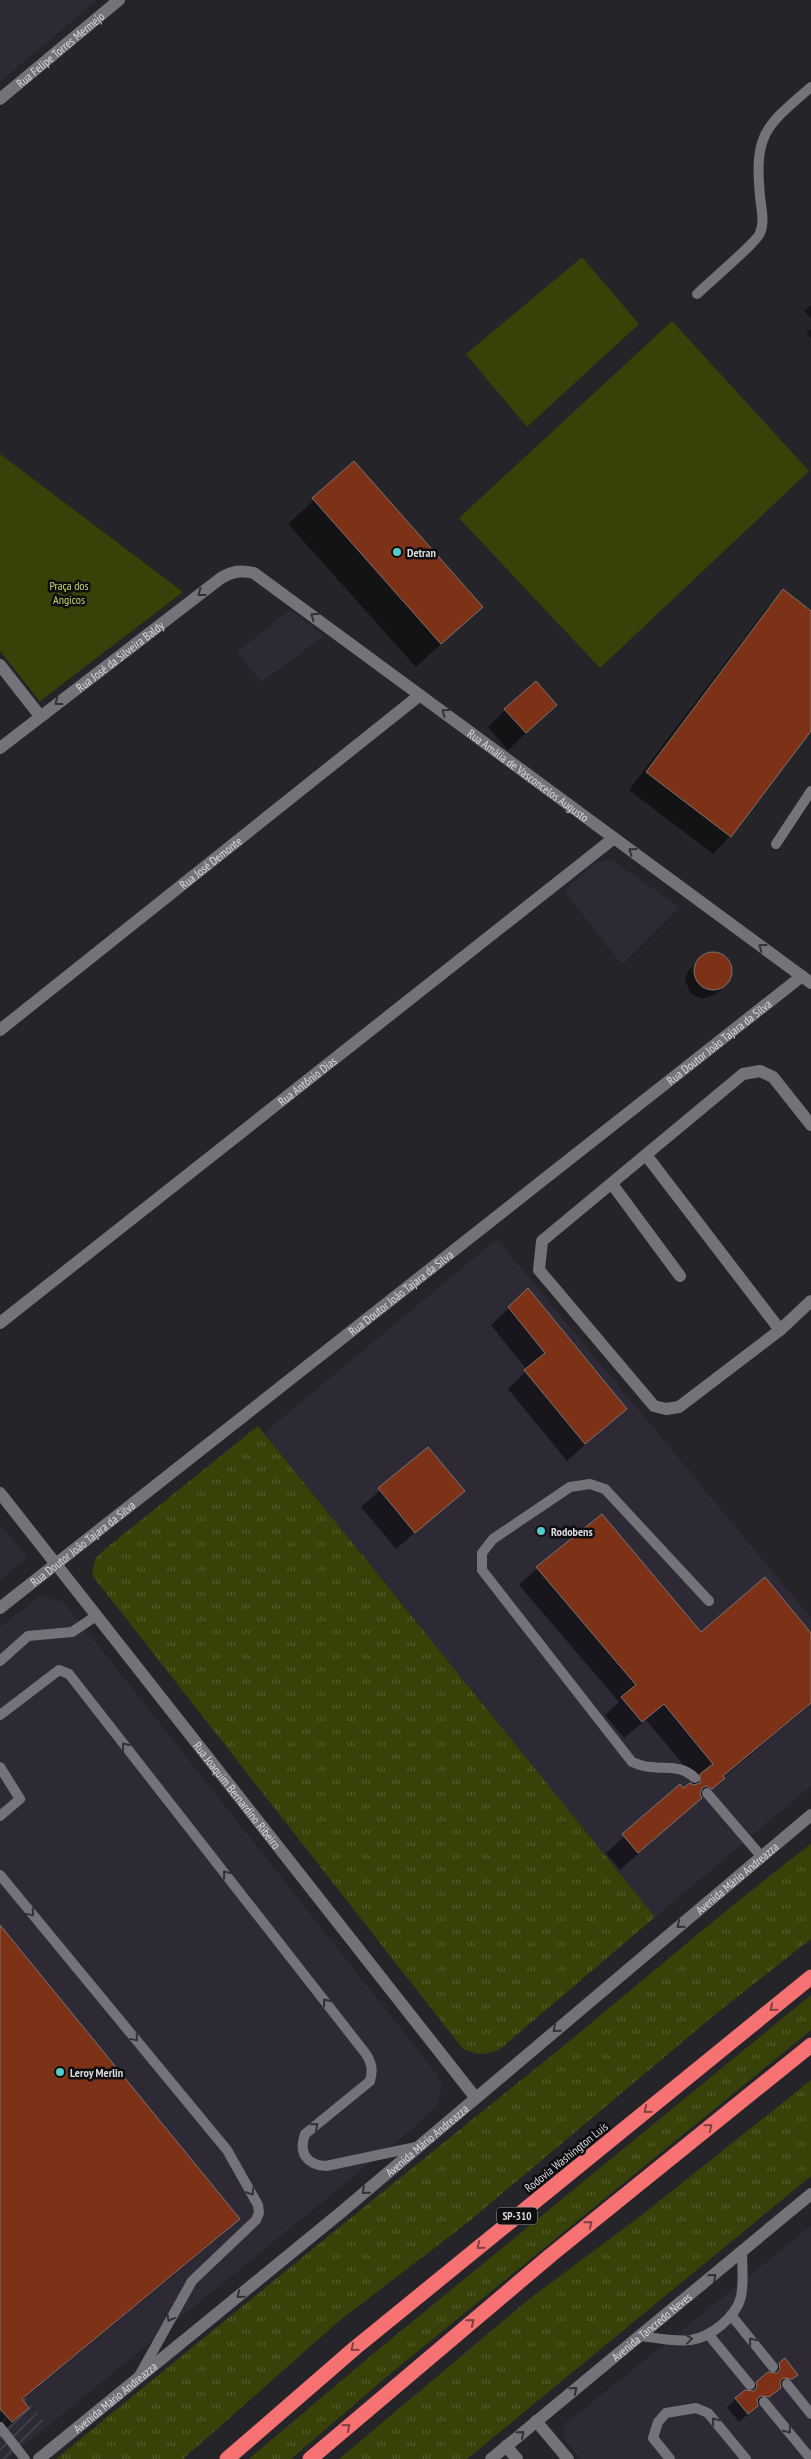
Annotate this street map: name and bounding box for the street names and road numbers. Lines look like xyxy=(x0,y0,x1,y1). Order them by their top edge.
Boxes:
street label: Rua Felipe Torres Mermejo xyxy=(13,8,107,90)
street label: Rua José da Silveira Baldy xyxy=(73,617,167,694)
street label: Rua Amália de Vasconcelos Augusto xyxy=(465,725,592,825)
street label: Rua José Demonte xyxy=(176,833,245,892)
street label: Rua Doutor João Tajara da Silva xyxy=(663,996,774,1088)
street label: Rua Antônio Dias xyxy=(274,1053,339,1108)
street label: Rua Doutor João Tajara da Silva xyxy=(345,1246,456,1338)
street label: Rua Doutor João Tajara da Silva xyxy=(27,1497,138,1589)
street label: Rua Joaquim Bernardino Ribeiro xyxy=(191,1738,284,1852)
street label: Avenida Mário Andreazza xyxy=(692,1838,781,1917)
street label: Avenida Mário Andreazza xyxy=(382,2101,471,2179)
street label: Rodovia Washington Luís xyxy=(521,2119,611,2195)
road number: SP-310 xyxy=(497,2208,537,2224)
street label: Avenida Tancredo Neves xyxy=(608,2289,694,2364)
street label: Avenida Mário Andreazza xyxy=(70,2358,160,2436)

